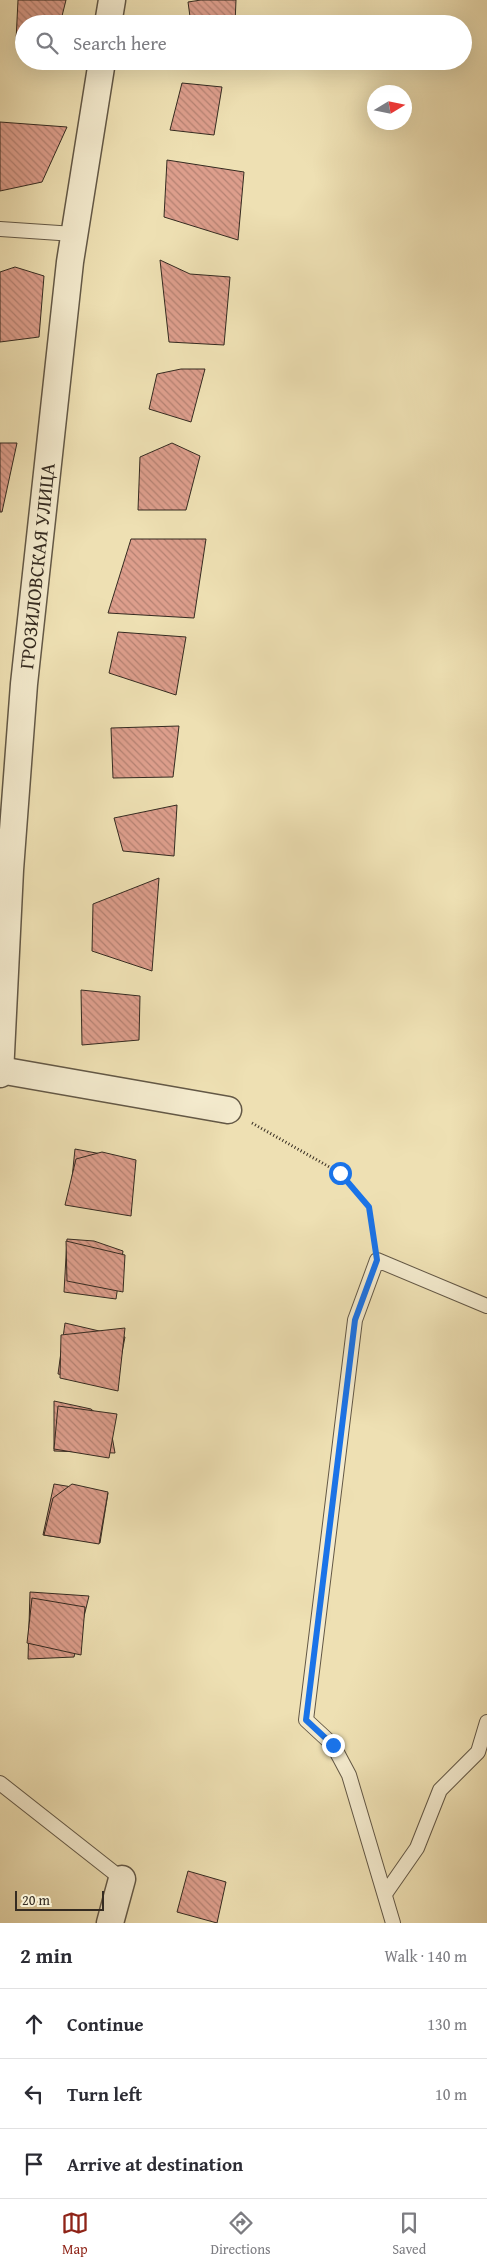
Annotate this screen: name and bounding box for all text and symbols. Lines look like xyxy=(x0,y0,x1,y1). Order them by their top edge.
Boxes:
search box xyxy=(15,15,472,70)
icon: search xyxy=(33,29,61,57)
text: Search here xyxy=(73,29,167,57)
north arrow xyxy=(367,85,412,130)
street label: ГРОЗИЛОВСКАЯ УЛИЦА xyxy=(11,461,62,671)
route start xyxy=(329,1162,352,1185)
route end xyxy=(322,1734,345,1757)
scale bar xyxy=(15,1888,104,1911)
text: 20 m xyxy=(22,1890,50,1910)
text: 2 min xyxy=(20,1940,72,1971)
text: Walk · 140 m xyxy=(384,1944,467,1968)
icon: ahead xyxy=(20,2010,48,2038)
text: Continue xyxy=(67,2010,144,2038)
text: 130 m xyxy=(427,2012,467,2036)
icon: left xyxy=(20,2080,48,2108)
text: Turn left xyxy=(67,2080,142,2108)
text: 10 m xyxy=(435,2082,467,2106)
icon: arrive xyxy=(20,2150,48,2178)
text: Arrive at destination xyxy=(67,2150,243,2178)
tab: Map xyxy=(61,2209,89,2259)
tab: Directions xyxy=(210,2209,271,2259)
tab: Saved xyxy=(392,2209,426,2259)

